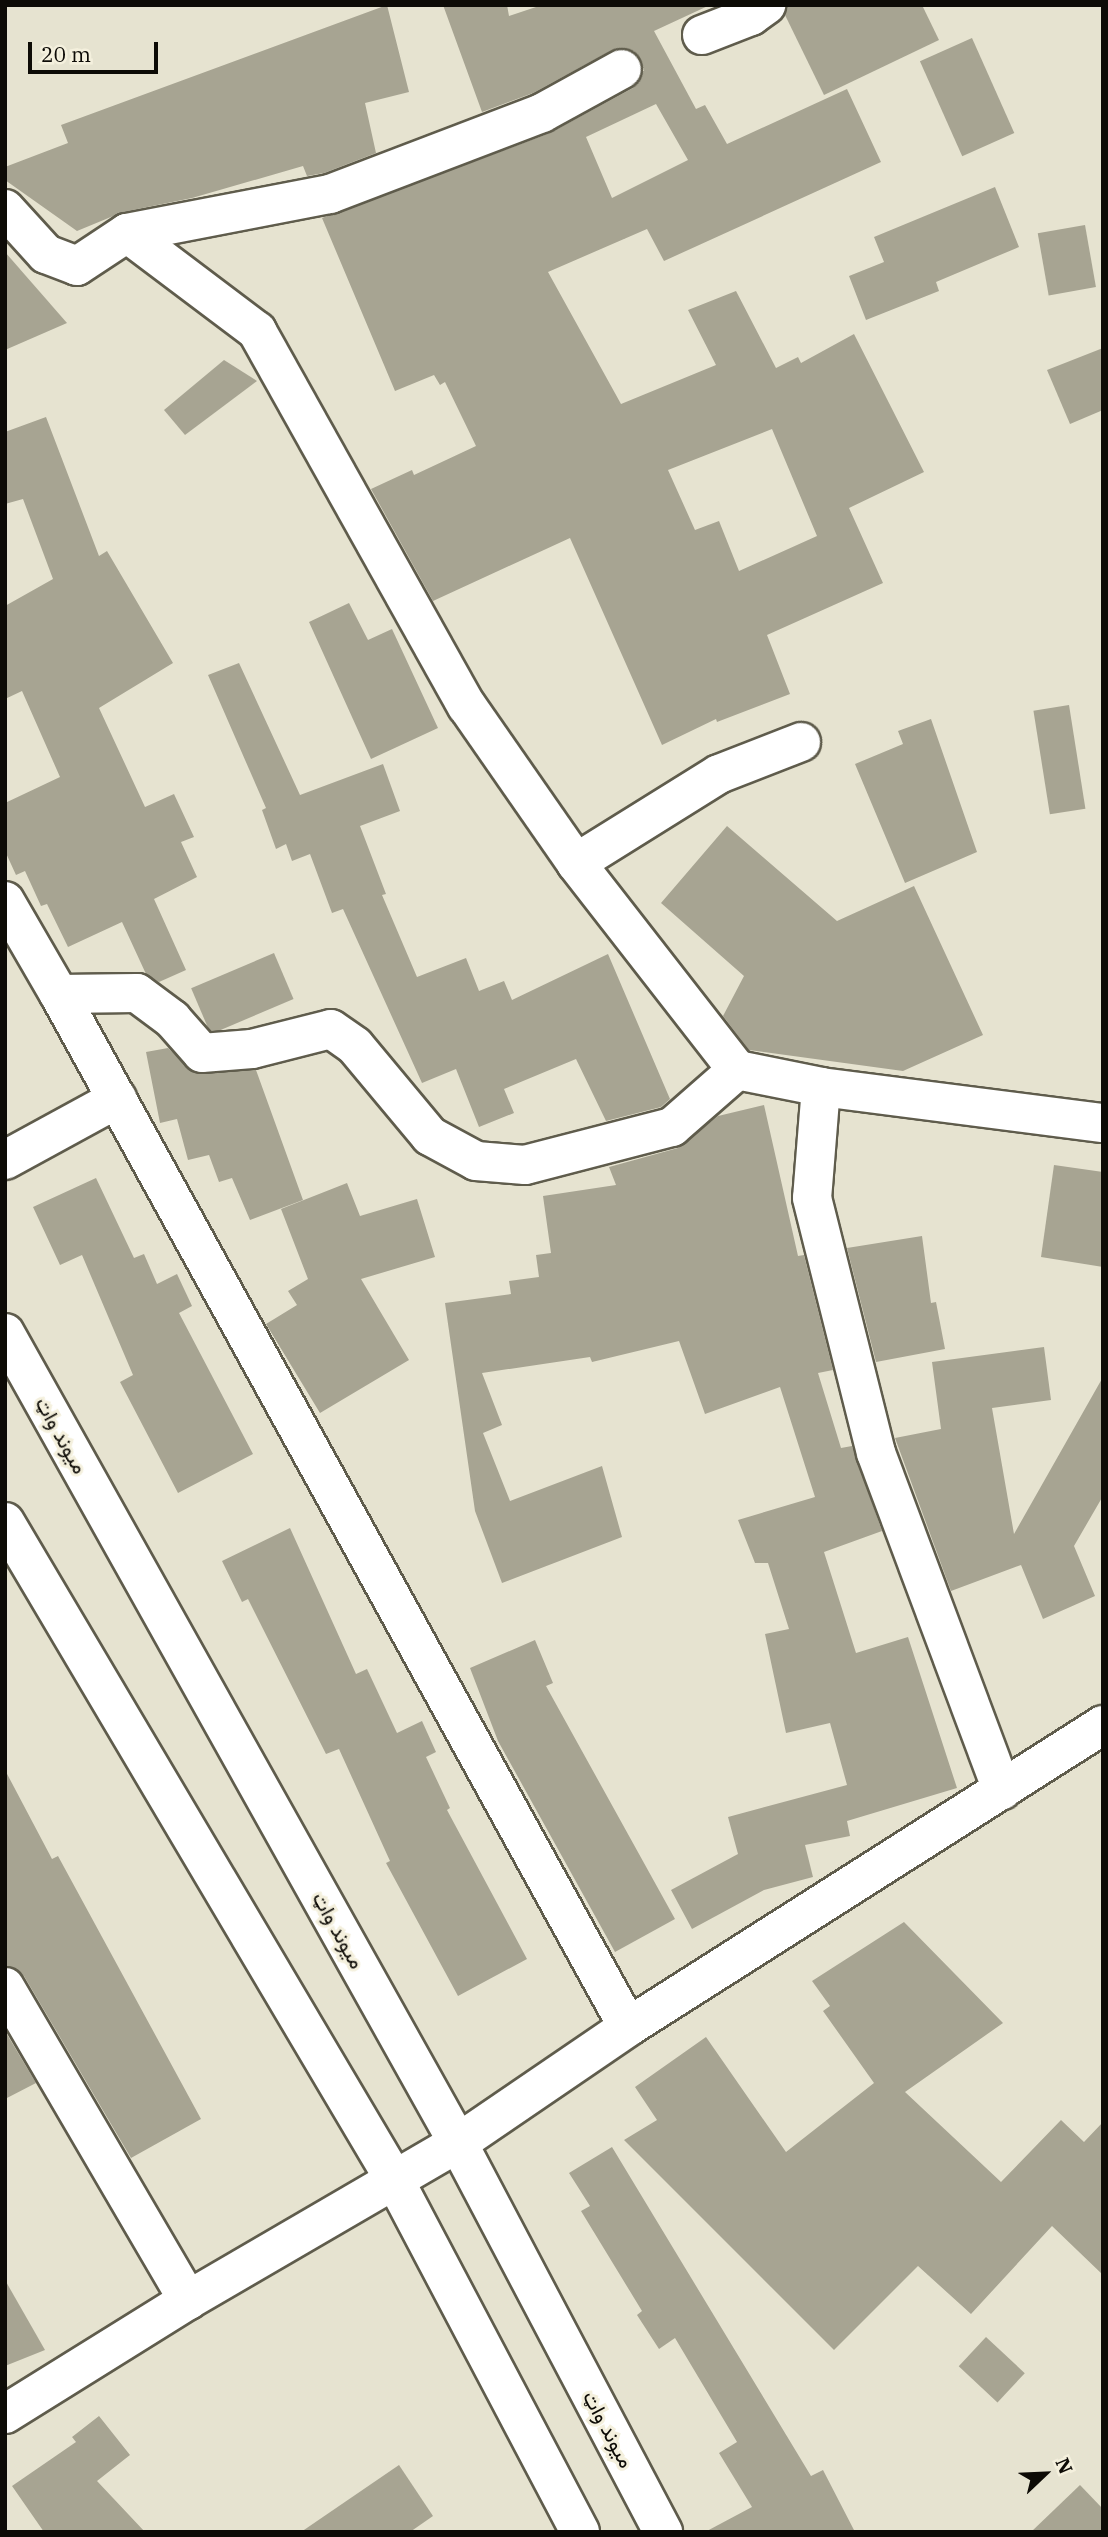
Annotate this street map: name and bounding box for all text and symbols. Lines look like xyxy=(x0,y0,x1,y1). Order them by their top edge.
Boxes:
scale bar xyxy=(32,28,161,72)
text: 20 m xyxy=(41,40,91,68)
street label: میوند واټ xyxy=(31,1392,93,1478)
street label: میوند واټ xyxy=(308,1887,370,1973)
street label: میوند واټ xyxy=(578,2386,640,2472)
north arrow xyxy=(1010,2439,1080,2509)
text: N xyxy=(1050,2454,1078,2477)

